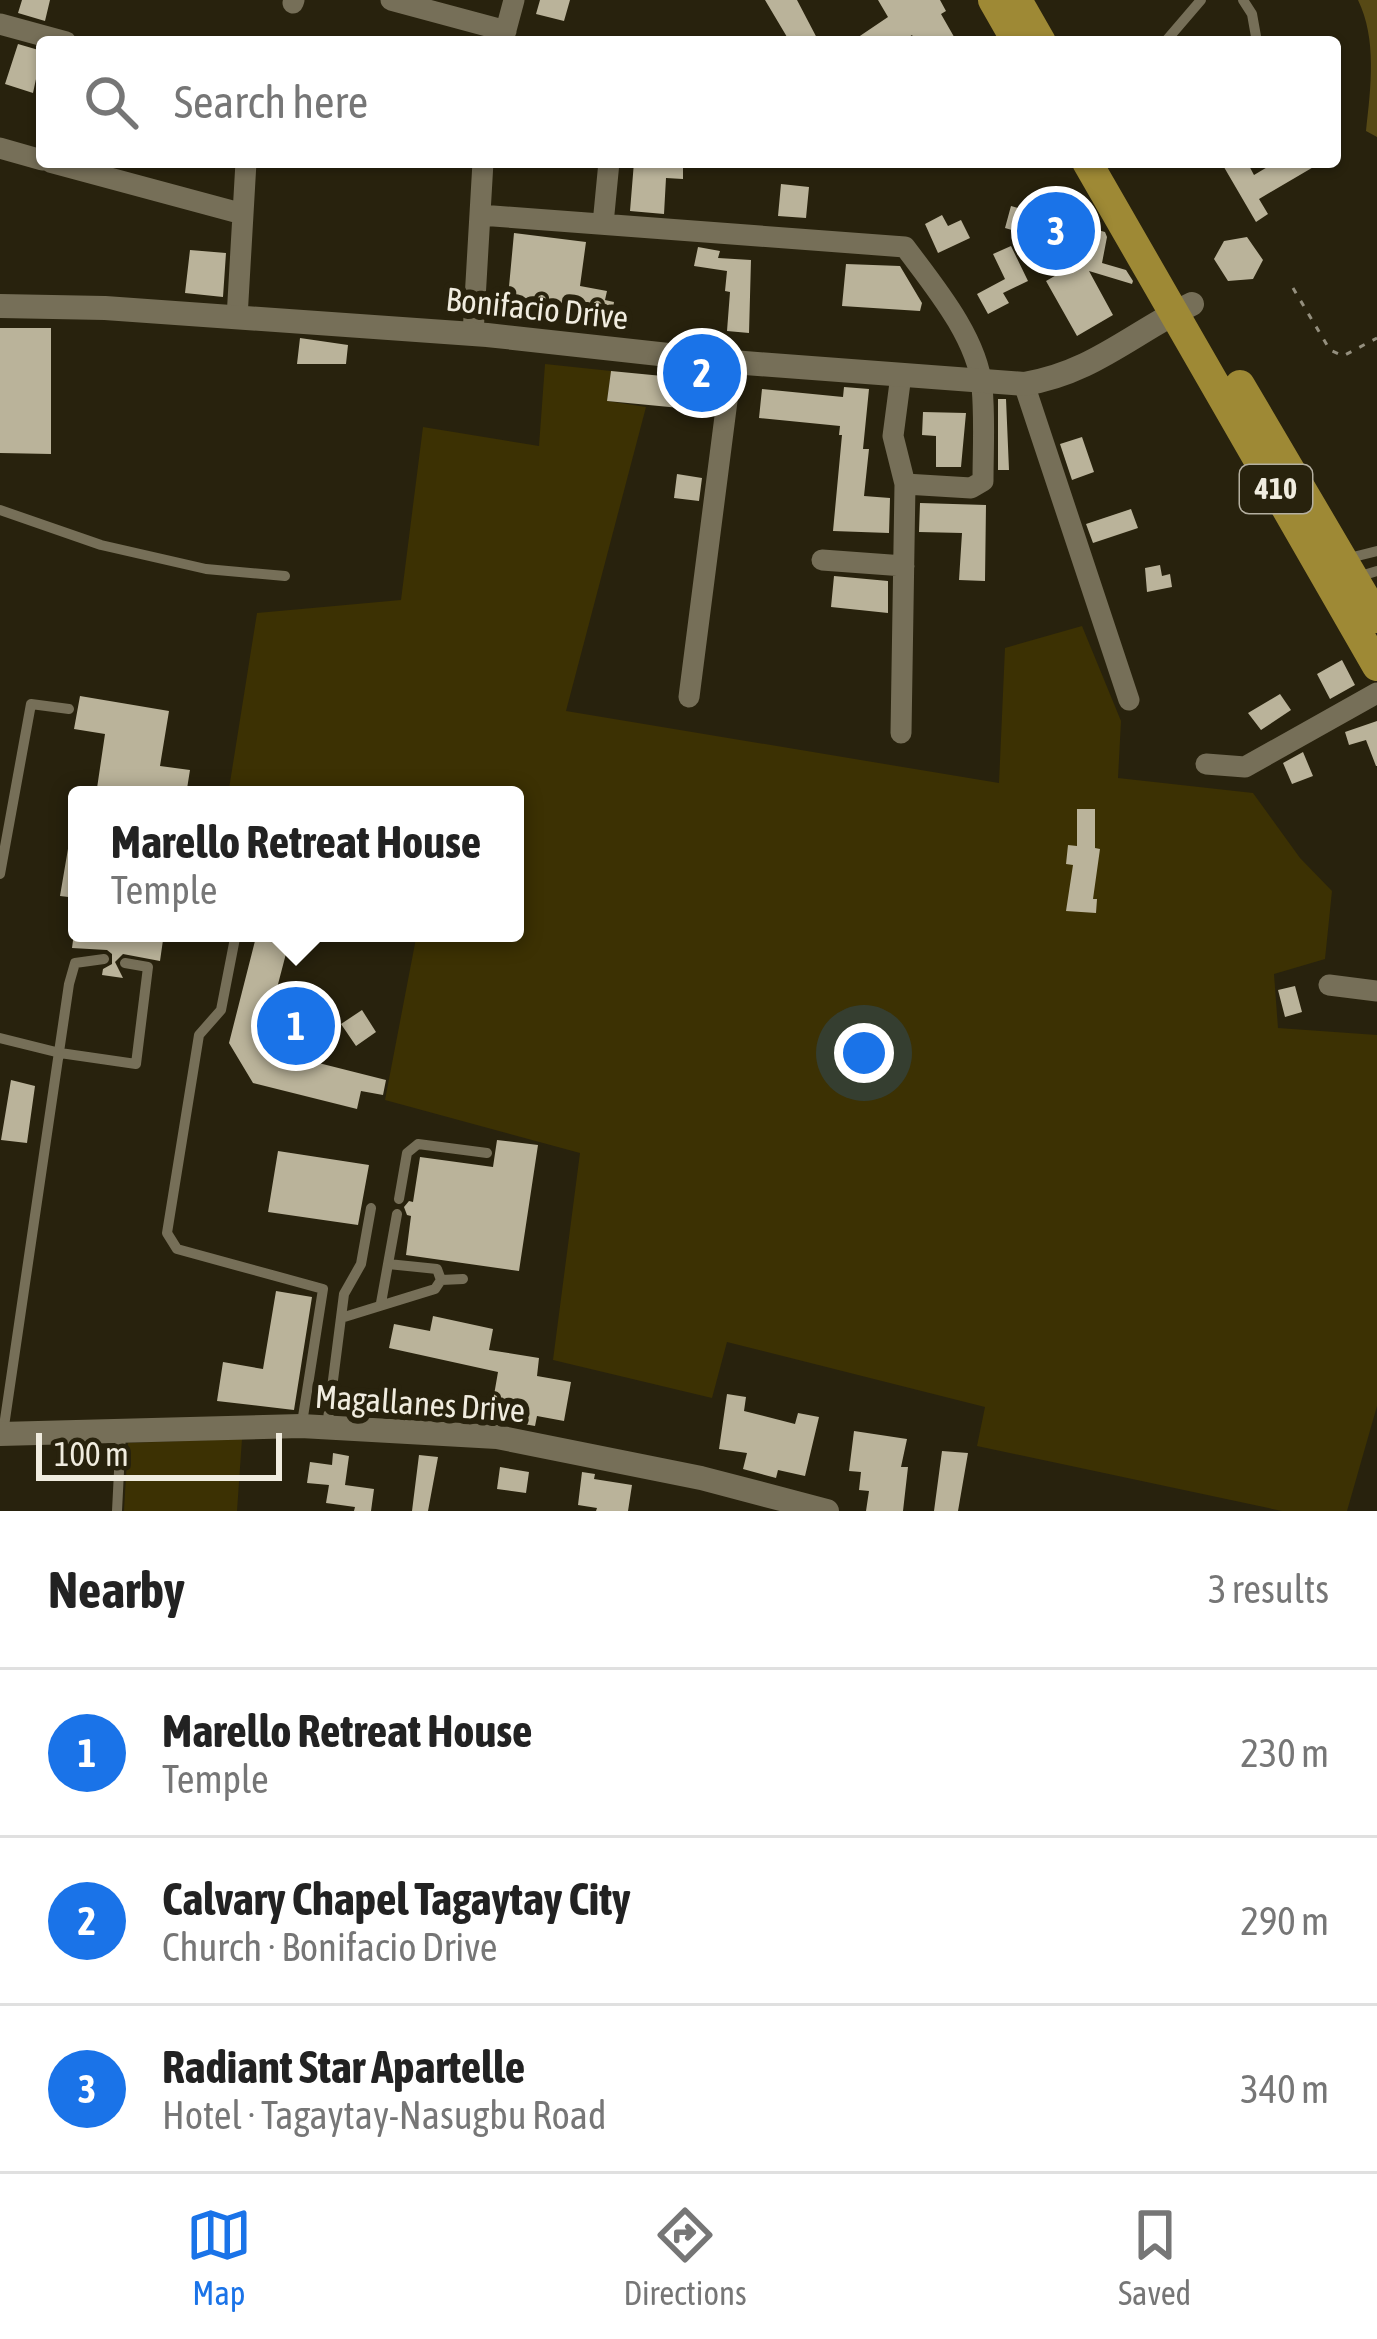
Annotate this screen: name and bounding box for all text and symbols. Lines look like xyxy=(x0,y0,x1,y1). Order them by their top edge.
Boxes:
search box xyxy=(36,36,1341,168)
icon: search xyxy=(78,69,144,135)
text: Search here xyxy=(174,76,368,128)
pin: 3 xyxy=(1017,186,1095,276)
street label: Bonifacio Drive xyxy=(444,280,630,336)
pin: 2 xyxy=(663,328,741,418)
road number: 410 xyxy=(1240,465,1312,513)
popup xyxy=(68,786,524,942)
text: Marello Retreat House xyxy=(111,816,481,868)
text: Temple xyxy=(111,868,217,912)
pin: 1 xyxy=(257,981,335,1071)
your location xyxy=(834,1023,894,1083)
street label: Magallanes Drive xyxy=(314,1377,526,1429)
scale bar xyxy=(36,1427,282,1480)
text: 100 m xyxy=(54,1435,129,1473)
text: Nearby xyxy=(48,1560,185,1619)
text: 3 results xyxy=(1208,1567,1329,1611)
text: Marello Retreat House xyxy=(162,1705,533,1757)
text: 1 xyxy=(78,1731,96,1775)
text: 230 m xyxy=(1241,1731,1329,1775)
text: Temple xyxy=(162,1757,269,1801)
text: Calvary Chapel Tagaytay City xyxy=(162,1873,631,1925)
text: 2 xyxy=(78,1899,96,1943)
text: 290 m xyxy=(1241,1899,1329,1943)
text: Church · Bonifacio Drive xyxy=(162,1925,498,1969)
text: Radiant Star Apartelle xyxy=(162,2041,525,2093)
text: 3 xyxy=(78,2067,96,2111)
text: 340 m xyxy=(1241,2067,1329,2111)
text: Hotel · Tagaytay-Nasugbu Road xyxy=(162,2093,606,2137)
tab: Map xyxy=(186,2202,252,2312)
tab: Directions xyxy=(623,2202,747,2312)
tab: Saved xyxy=(1118,2202,1191,2312)

